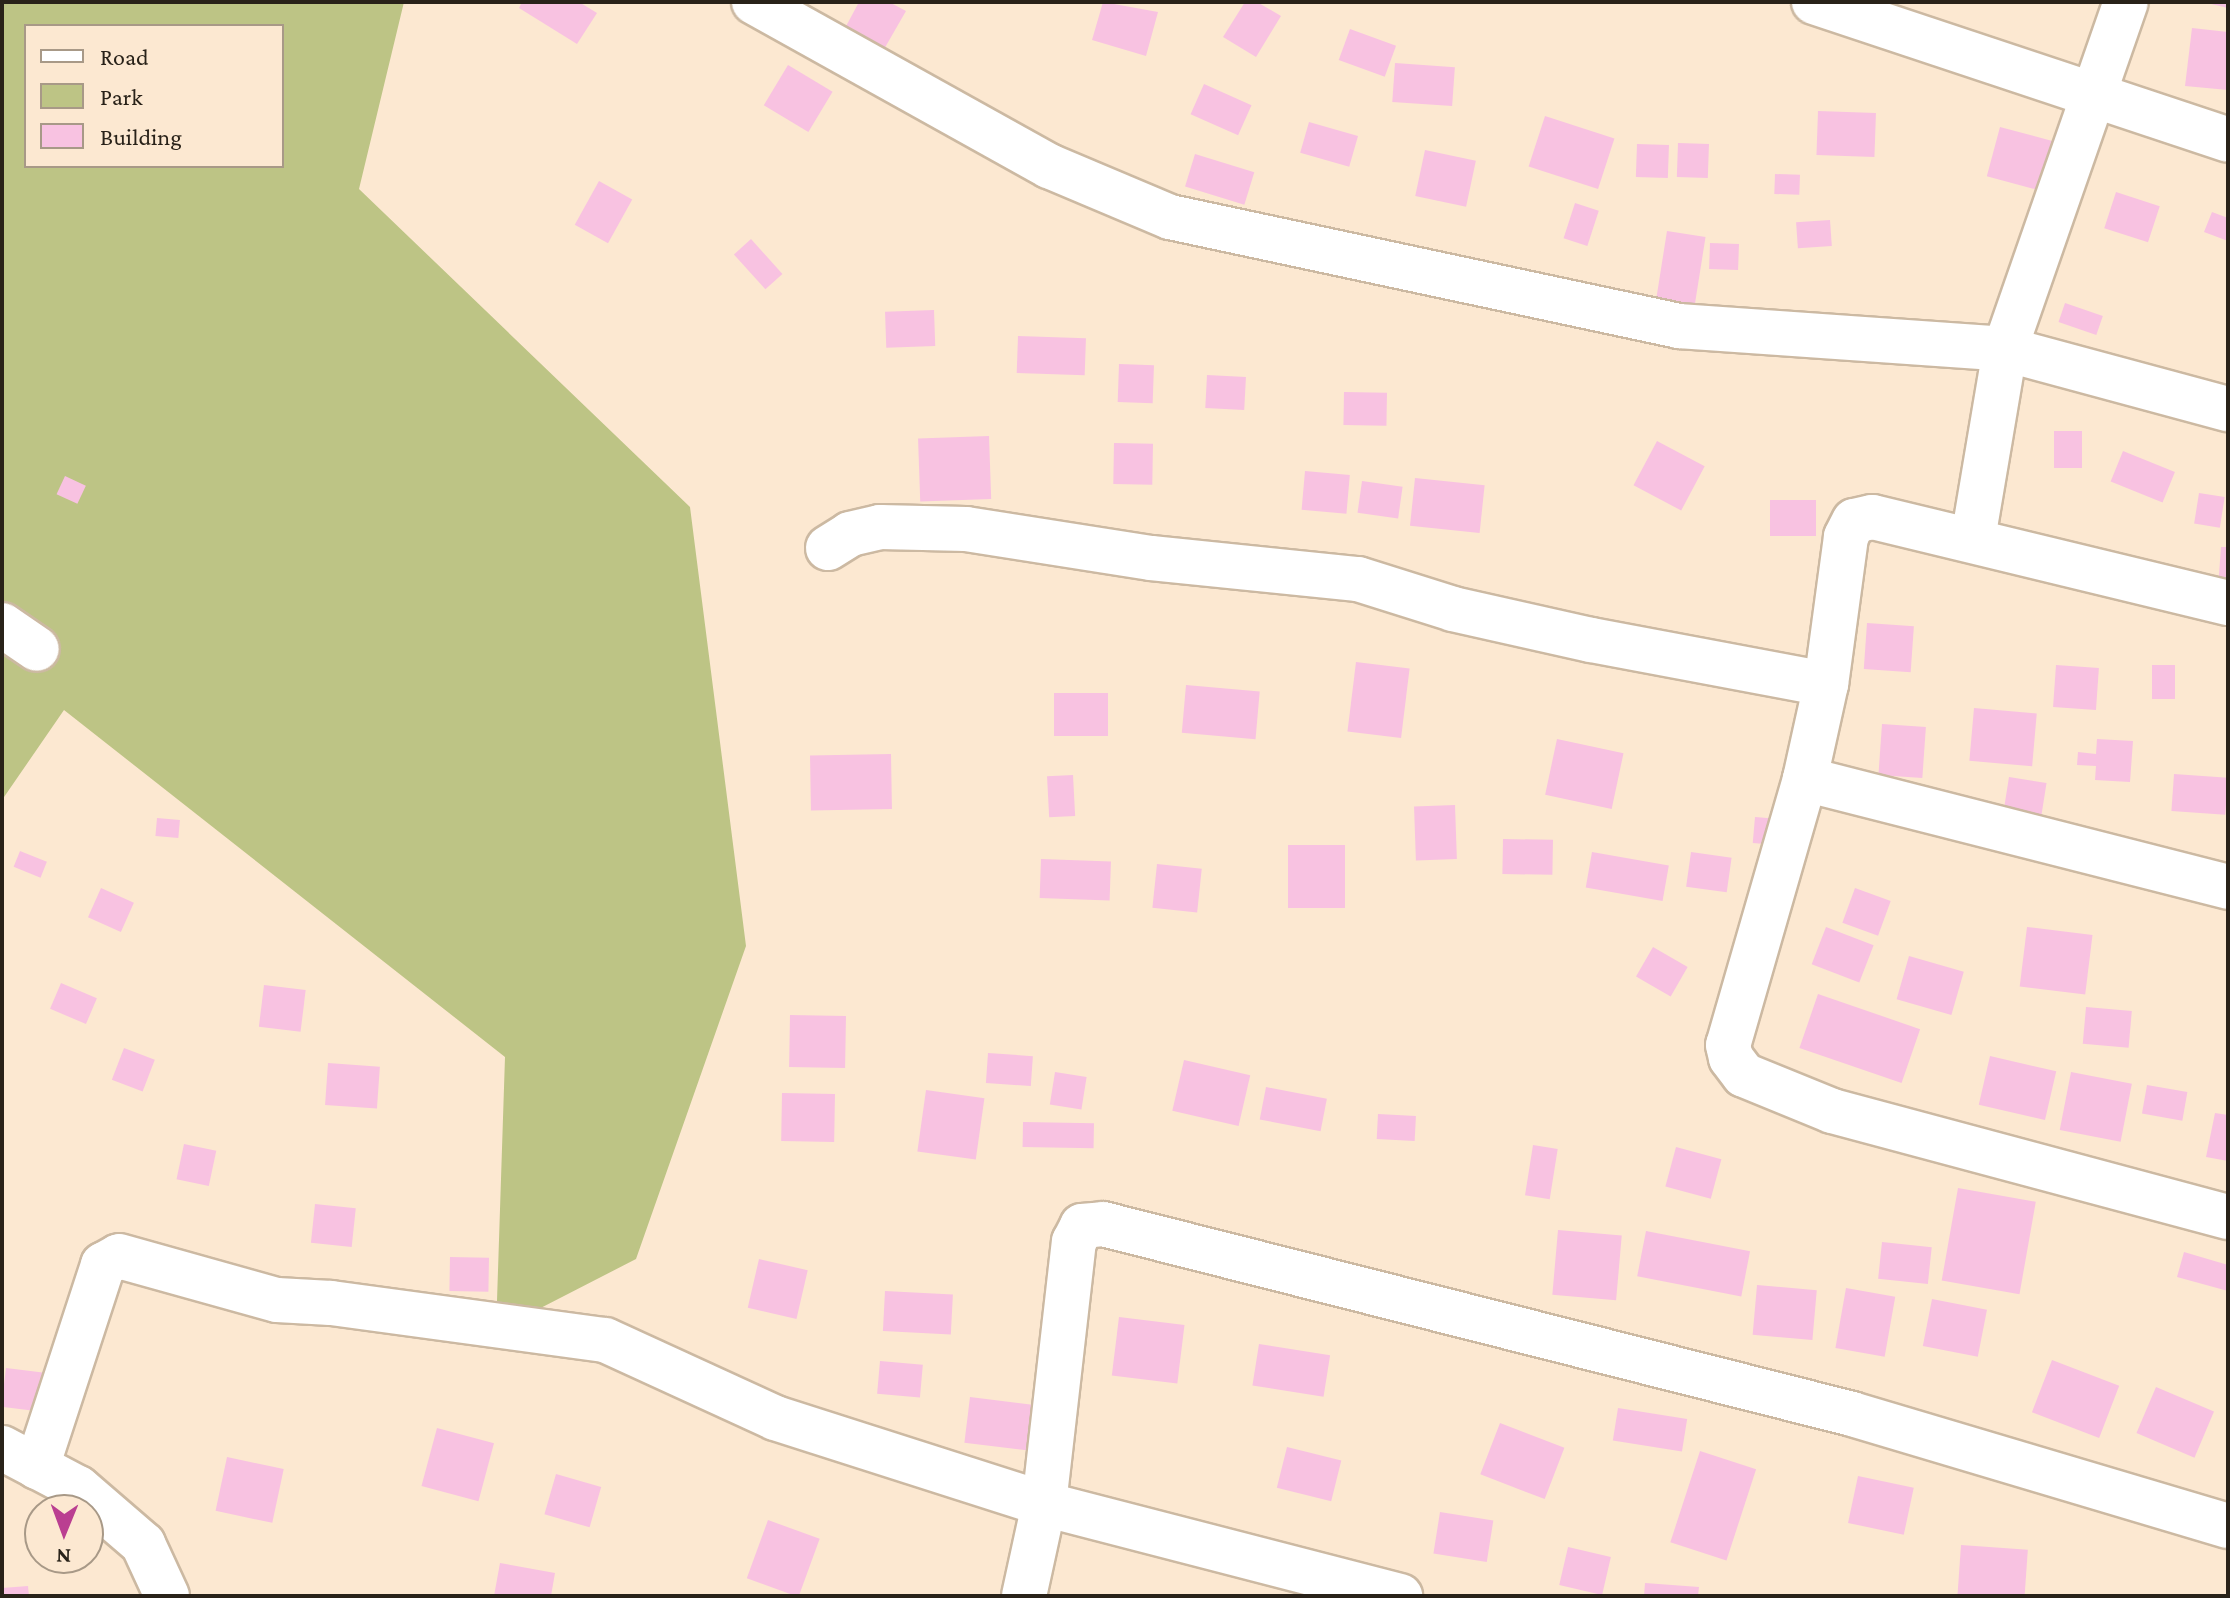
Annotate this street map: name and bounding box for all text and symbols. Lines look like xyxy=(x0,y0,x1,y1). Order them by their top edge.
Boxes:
legend xyxy=(24,24,284,168)
text: Road xyxy=(100,43,149,70)
text: Park xyxy=(100,83,143,110)
text: Building xyxy=(100,123,182,150)
north arrow xyxy=(24,1494,104,1574)
text: N xyxy=(56,1544,71,1569)

